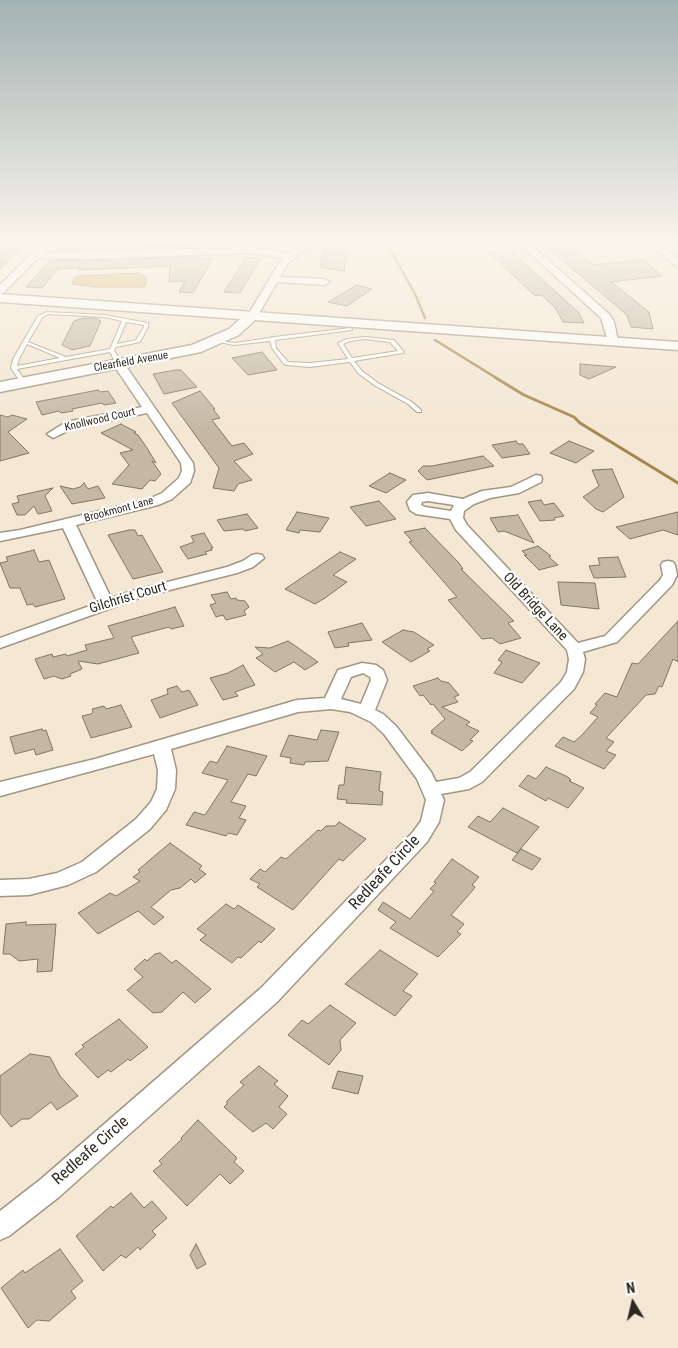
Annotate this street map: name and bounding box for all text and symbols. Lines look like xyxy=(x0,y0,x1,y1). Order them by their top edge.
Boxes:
street label: Clearfield Avenue xyxy=(93,349,169,375)
street label: Knollwood Court xyxy=(63,405,137,435)
street label: Brookmont Lane xyxy=(83,494,155,526)
street label: Old Bridge Lane xyxy=(499,569,571,645)
street label: Gilchrist Court xyxy=(87,578,169,618)
street label: Redleafe Circle xyxy=(346,832,424,914)
street label: Redleafe Circle xyxy=(49,1113,133,1189)
north arrow xyxy=(608,1278,658,1328)
text: N xyxy=(625,1280,636,1297)

